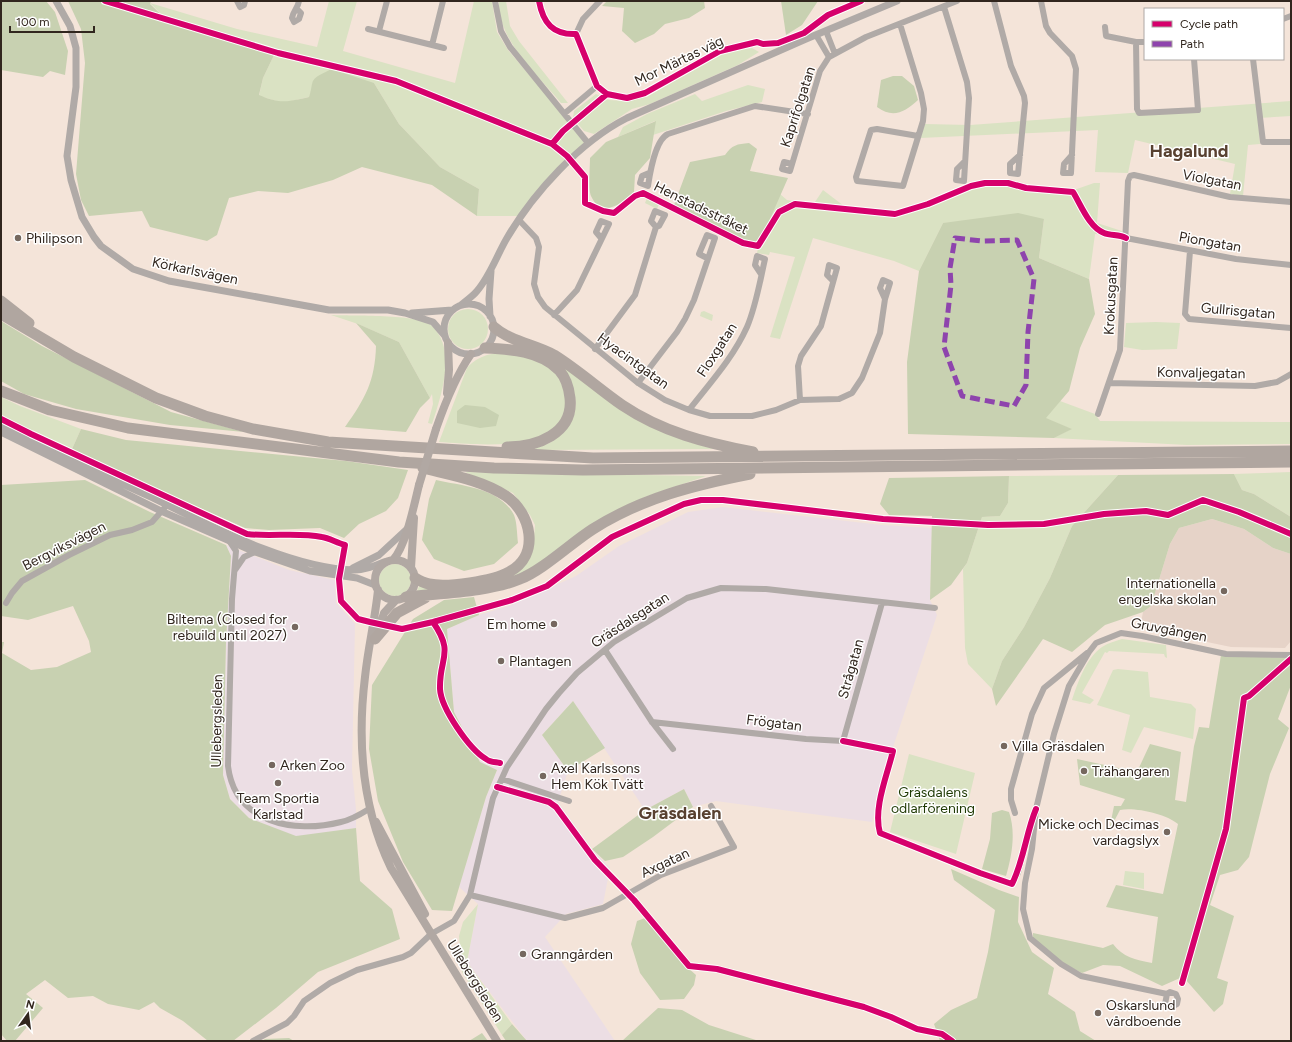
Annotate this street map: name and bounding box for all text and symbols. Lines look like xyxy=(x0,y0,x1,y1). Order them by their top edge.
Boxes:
scale bar xyxy=(10,8,94,34)
legend xyxy=(1144,8,1284,60)
text: 100 m xyxy=(16,15,50,29)
text: Cycle path xyxy=(1180,17,1238,31)
street label: Mor Märtas väg xyxy=(632,32,726,90)
text: Path xyxy=(1180,37,1204,51)
street label: Kaprifolgatan xyxy=(777,64,819,149)
district label: Hagalund xyxy=(1149,140,1229,162)
street label: Violgatan xyxy=(1181,166,1243,194)
street label: Henstadsstråket xyxy=(651,178,751,238)
street label: Piongatan xyxy=(1178,228,1243,256)
place label: Philipson xyxy=(26,230,82,247)
marker: Philipson xyxy=(13,233,23,243)
street label: Körkarlsvägen xyxy=(150,254,240,288)
street label: Krokusgatan xyxy=(1100,256,1122,335)
street label: Gullrisgatan xyxy=(1200,299,1276,323)
street label: Floxgatan xyxy=(693,320,741,380)
street label: Hyacintgatan xyxy=(594,329,672,393)
street label: Konvaljegatan xyxy=(1157,364,1246,382)
street label: Bergviksvägen xyxy=(20,518,109,574)
place label: Internationella engelska skolan xyxy=(1119,575,1216,608)
marker: Internationella engelska skolan xyxy=(1219,586,1229,596)
street label: Gräsdalsgatan xyxy=(588,588,672,652)
place label: Biltema (Closed for rebuild until 2027) xyxy=(167,611,287,644)
street label: Gruvgången xyxy=(1130,614,1209,646)
place label: Em home xyxy=(487,616,546,633)
marker: Em home xyxy=(549,619,559,629)
marker: Biltema (Closed for rebuild until 2027) xyxy=(290,622,300,632)
street label: Strågatan xyxy=(834,637,868,701)
place label: Plantagen xyxy=(509,653,571,670)
marker: Plantagen xyxy=(496,656,506,666)
street label: Ullebergsleden xyxy=(208,674,226,768)
street label: Frögatan xyxy=(745,711,803,735)
place label: Villa Gräsdalen xyxy=(1012,738,1105,755)
marker: Villa Gräsdalen xyxy=(999,741,1009,751)
place label: Arken Zoo xyxy=(280,757,345,774)
marker: Arken Zoo xyxy=(267,760,277,770)
place label: Axel Karlssons Hem Kök Tvätt xyxy=(551,760,644,793)
place label: Trähangaren xyxy=(1092,763,1169,780)
marker: Trähangaren xyxy=(1079,766,1089,776)
marker: Axel Karlssons Hem Kök Tvätt xyxy=(538,771,548,781)
marker: Team Sportia Karlstad xyxy=(273,778,283,788)
park label: Gräsdalens odlarförening xyxy=(891,784,975,817)
place label: Team Sportia Karlstad xyxy=(237,790,319,823)
district label: Gräsdalen xyxy=(638,802,722,824)
place label: Micke och Decimas vardagslyx xyxy=(1038,816,1159,849)
marker: Micke och Decimas vardagslyx xyxy=(1162,827,1172,837)
street label: Axgatan xyxy=(638,844,692,882)
street label: Ullebergsleden xyxy=(443,937,507,1025)
place label: Granngården xyxy=(531,946,613,963)
marker: Granngården xyxy=(518,949,528,959)
north arrow xyxy=(8,994,48,1034)
text: N xyxy=(25,997,36,1012)
place label: Oskarslund vårdboende xyxy=(1106,997,1181,1030)
marker: Oskarslund vårdboende xyxy=(1093,1008,1103,1018)

